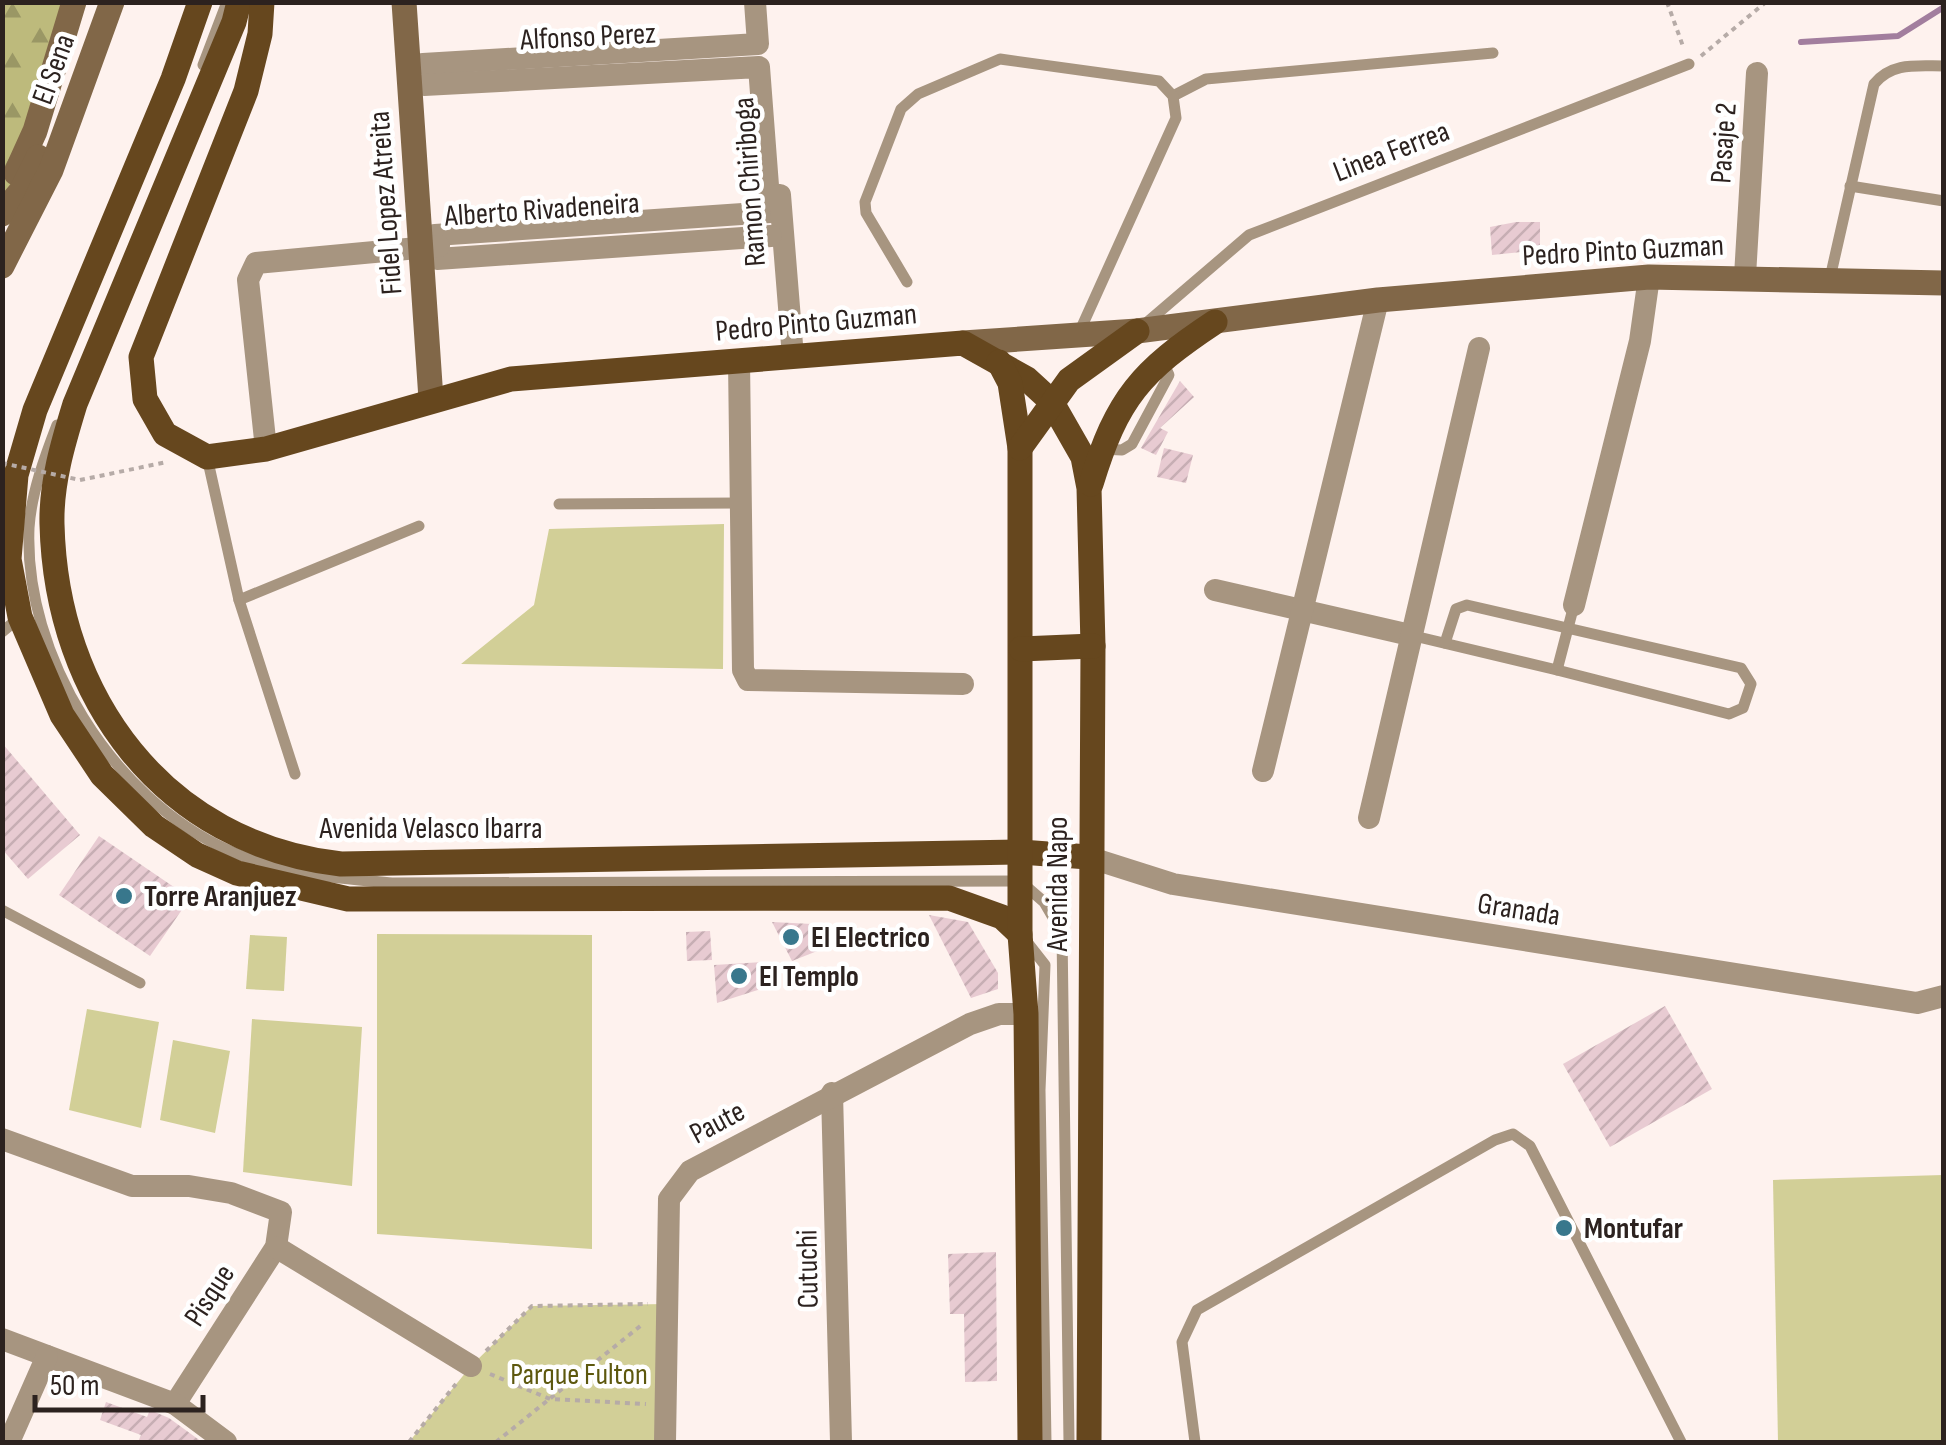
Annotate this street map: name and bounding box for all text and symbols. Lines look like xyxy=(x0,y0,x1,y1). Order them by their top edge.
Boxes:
street label: Alfonso Perez xyxy=(518,15,657,59)
street label: El Sena xyxy=(25,29,83,109)
street label: Ramon Chiriboga xyxy=(726,96,774,268)
street label: Pasaje 2 xyxy=(1703,102,1745,185)
street label: Fidel Lopez Atreita xyxy=(362,110,410,296)
street label: Linea Ferrea xyxy=(1328,113,1454,190)
street label: Alberto Rivadeneira xyxy=(442,185,641,235)
street label: Pedro Pinto Guzman xyxy=(1521,228,1725,274)
street label: Pedro Pinto Guzman xyxy=(714,296,918,350)
street label: Avenida Velasco Ibarra xyxy=(318,811,543,847)
street label: Avenida Napo xyxy=(1040,817,1076,952)
place label: Torre Aranjuez xyxy=(144,879,297,915)
marker: Torre Aranjuez xyxy=(113,885,135,907)
street label: Granada xyxy=(1475,886,1563,934)
place label: El Electrico xyxy=(811,920,930,956)
marker: El Electrico xyxy=(780,926,802,948)
place label: El Templo xyxy=(759,959,859,995)
marker: El Templo xyxy=(728,965,750,987)
street label: Paute xyxy=(684,1094,751,1152)
place label: Montufar xyxy=(1584,1211,1683,1247)
marker: Montufar xyxy=(1553,1217,1575,1239)
street label: Cutuchi xyxy=(789,1229,827,1309)
street label: Pisque xyxy=(177,1258,243,1333)
scale bar xyxy=(35,1350,202,1412)
park label: Parque Fulton xyxy=(510,1357,648,1393)
text: 50 m xyxy=(50,1368,99,1404)

